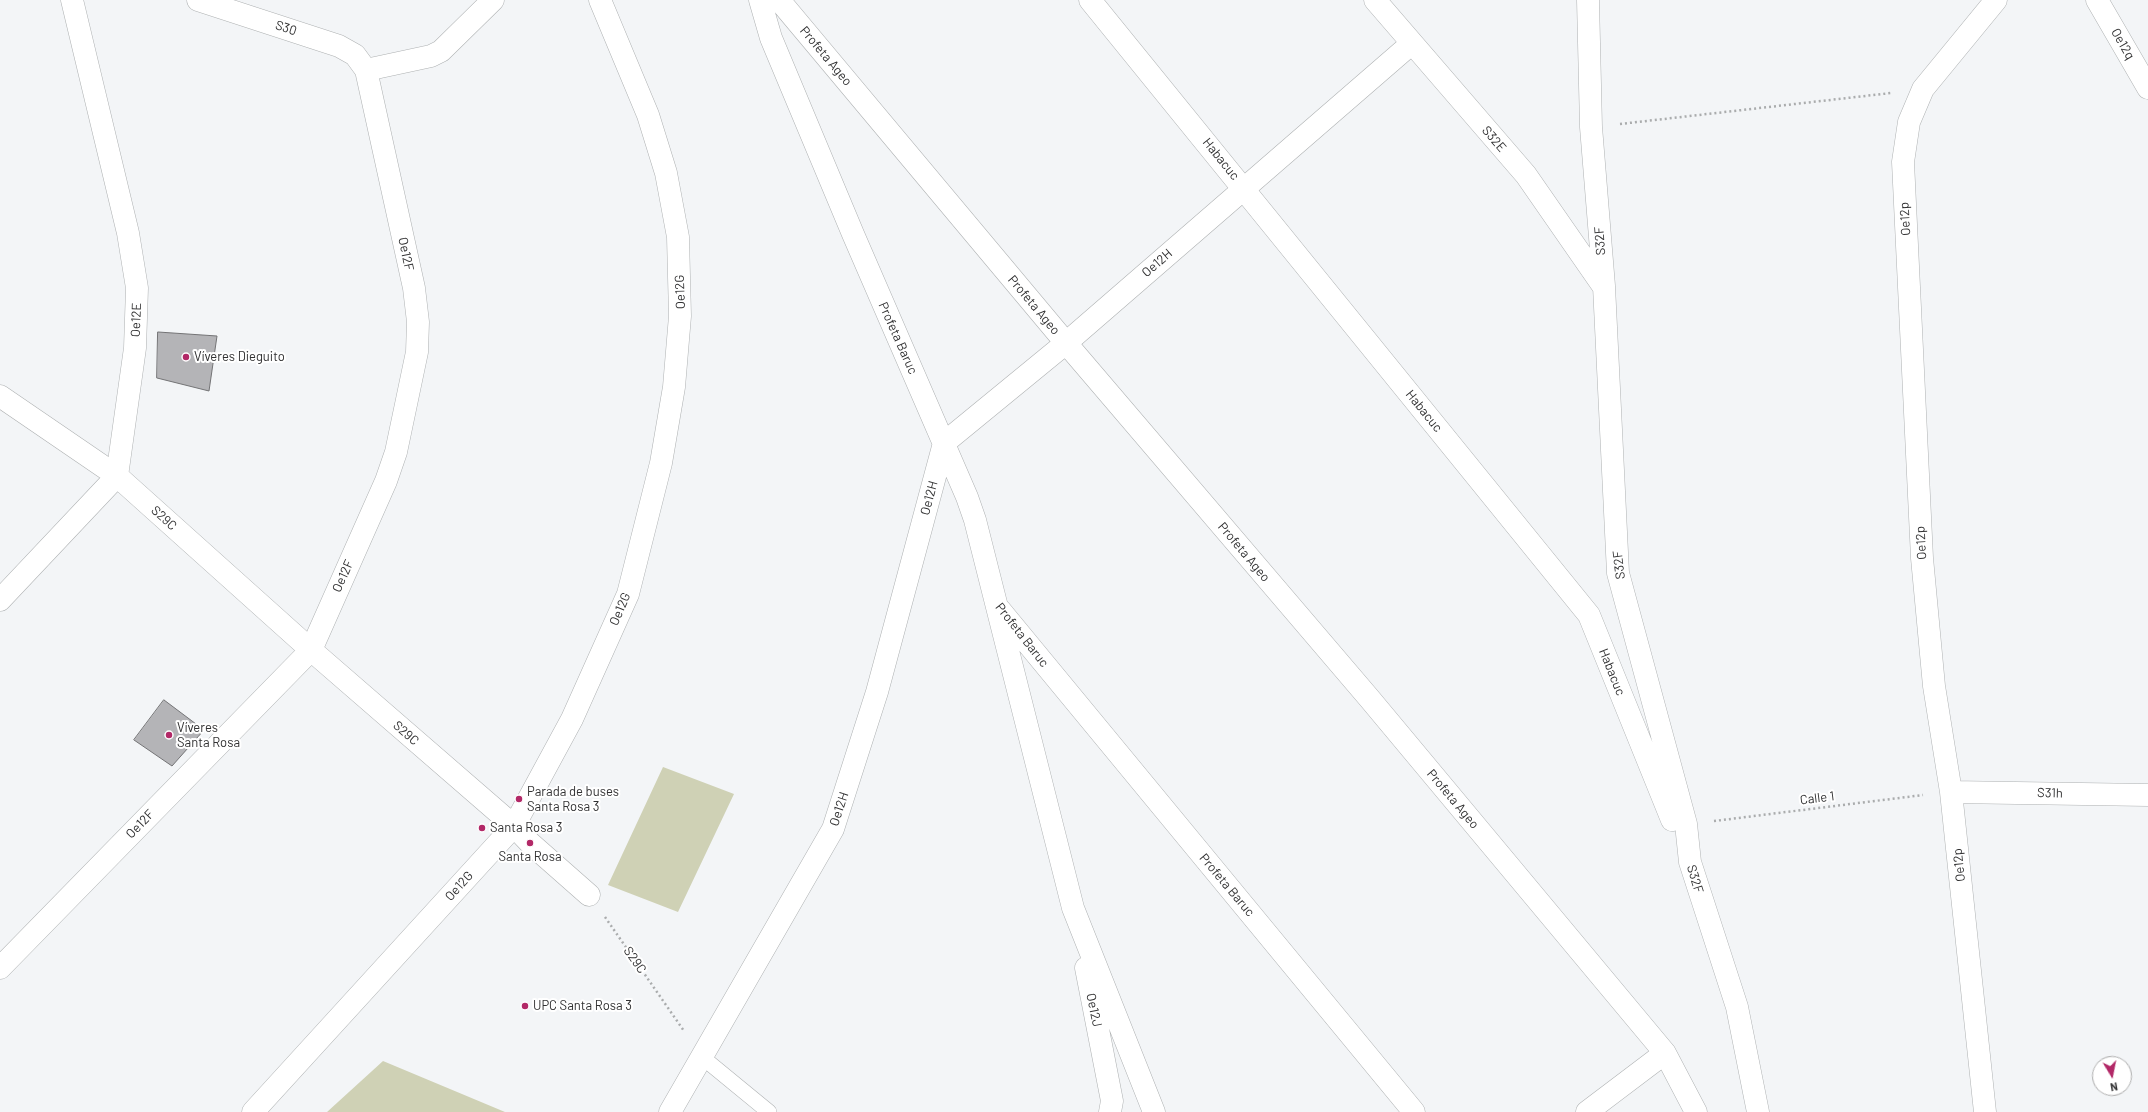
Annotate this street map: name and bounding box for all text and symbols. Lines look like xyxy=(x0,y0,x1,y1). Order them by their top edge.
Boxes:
street label: S30 xyxy=(273,17,299,39)
street label: Profeta Ageo xyxy=(797,23,855,89)
street label: Oe12q xyxy=(2108,26,2138,62)
street label: S32E xyxy=(1479,123,1509,155)
street label: Habacuc xyxy=(1199,135,1243,183)
street label: Oe12p xyxy=(1896,202,1914,236)
street label: S32F xyxy=(1591,226,1609,256)
street label: Oe12F xyxy=(395,236,417,272)
street label: Oe12H xyxy=(1139,246,1175,280)
street label: Profeta Ageo xyxy=(1005,272,1063,338)
street label: Oe12G xyxy=(672,274,688,310)
street label: Profeta Baruc xyxy=(875,299,921,377)
street label: Oe12E xyxy=(128,303,144,337)
place label: Víveres Dieguito xyxy=(194,349,285,365)
marker: Víveres Dieguito xyxy=(181,352,191,362)
street label: Habacuc xyxy=(1402,387,1446,435)
street label: Oe12H xyxy=(917,479,941,517)
street label: S29C xyxy=(148,502,180,534)
street label: Profeta Ageo xyxy=(1215,519,1273,585)
street label: Oe12p xyxy=(1912,526,1930,560)
street label: S32F xyxy=(1610,550,1628,580)
street label: Oe12F xyxy=(329,557,357,595)
street label: Oe12G xyxy=(606,590,634,628)
street label: Profeta Baruc xyxy=(992,600,1052,670)
street label: Habacuc xyxy=(1596,646,1628,698)
street label: S29C xyxy=(390,718,422,748)
place label: Víveres Santa Rosa xyxy=(177,720,240,751)
marker: Víveres Santa Rosa xyxy=(164,730,174,740)
street label: Profeta Ageo xyxy=(1424,766,1482,832)
place label: Parada de buses Santa Rosa 3 xyxy=(527,784,619,815)
street label: S31h xyxy=(2037,785,2063,801)
street label: Calle 1 xyxy=(1799,788,1835,808)
street label: Oe12H xyxy=(826,790,852,828)
marker: Parada de buses Santa Rosa 3 xyxy=(514,794,524,804)
street label: Oe12F xyxy=(123,806,157,842)
place label: Santa Rosa 3 xyxy=(490,820,562,836)
marker: Santa Rosa 3 xyxy=(477,823,487,833)
marker: Santa Rosa xyxy=(525,838,535,848)
street label: Oe12p xyxy=(1949,847,1969,883)
place label: Santa Rosa xyxy=(498,849,562,865)
street label: Profeta Baruc xyxy=(1196,850,1258,920)
street label: S32F xyxy=(1683,863,1707,895)
street label: Oe12G xyxy=(442,868,476,904)
street label: S29C xyxy=(620,944,650,976)
street label: Oe12J xyxy=(1083,992,1105,1028)
place label: UPC Santa Rosa 3 xyxy=(533,998,632,1014)
marker: UPC Santa Rosa 3 xyxy=(520,1001,530,1011)
north arrow xyxy=(2092,1056,2132,1096)
text: N xyxy=(2109,1080,2119,1094)

